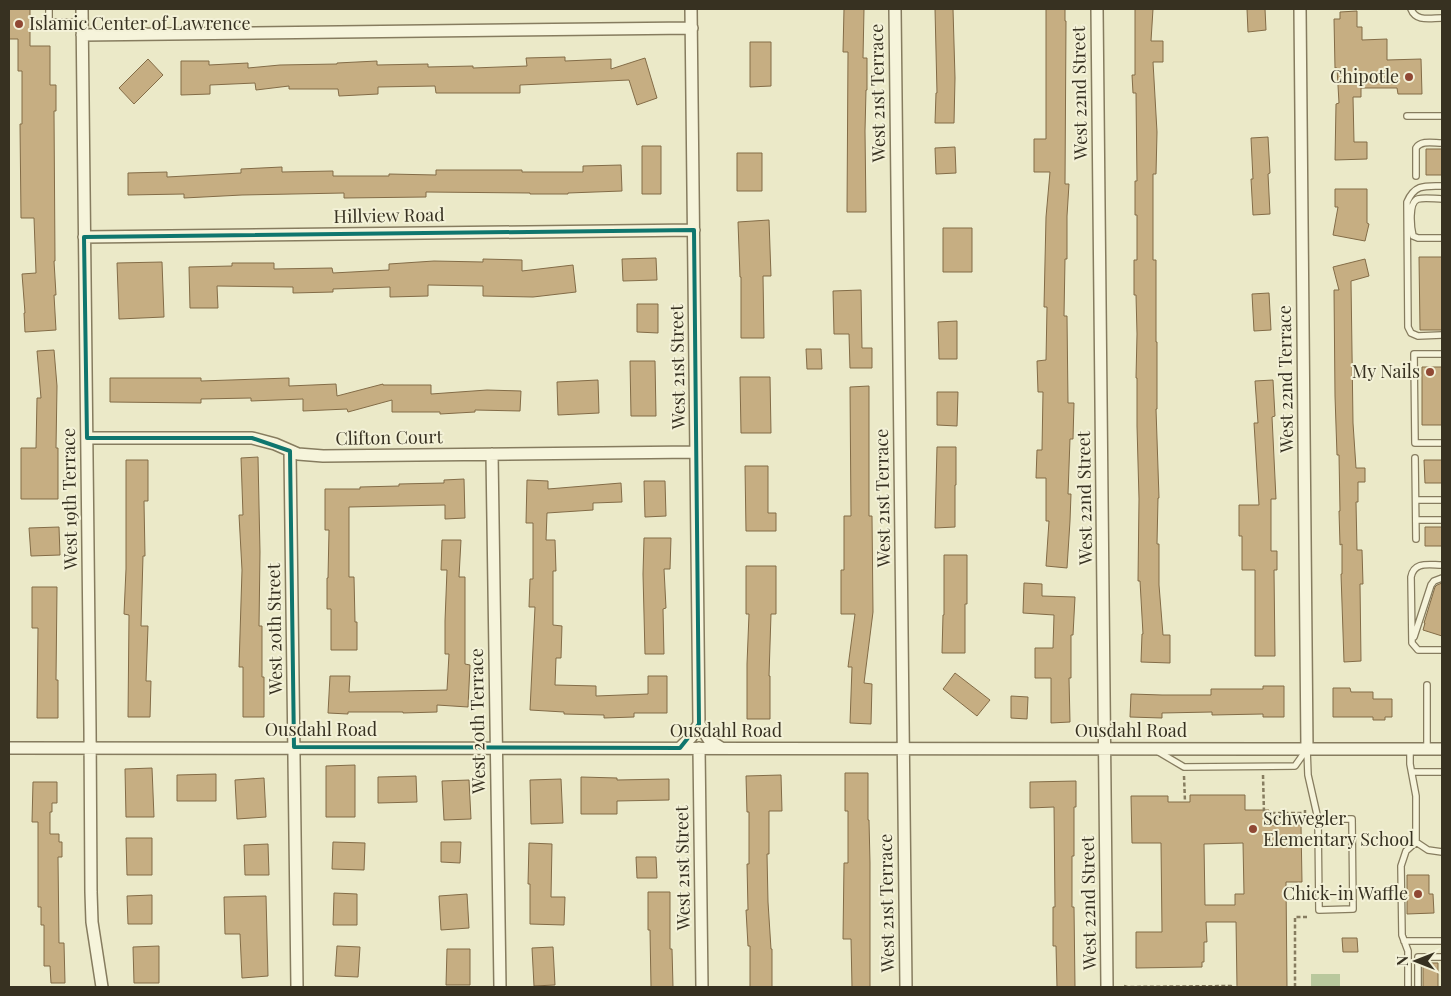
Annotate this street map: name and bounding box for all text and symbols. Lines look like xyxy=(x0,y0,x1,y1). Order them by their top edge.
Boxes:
place label: Islamic Center of Lawrence xyxy=(29,11,251,35)
marker: Islamic Center of Lawrence xyxy=(13,18,25,30)
street label: West 21st Terrace xyxy=(864,24,890,163)
street label: West 22nd Street xyxy=(1066,25,1092,161)
place label: Chipotle xyxy=(1330,64,1399,88)
marker: Chipotle xyxy=(1403,71,1415,83)
street label: Hillview Road xyxy=(333,202,445,228)
street label: West 21st Street xyxy=(664,304,690,431)
street label: West 22nd Terrace xyxy=(1272,305,1298,454)
place label: My Nails xyxy=(1352,359,1420,383)
marker: My Nails xyxy=(1424,366,1436,378)
street label: Clifton Court xyxy=(335,424,443,450)
street label: West 19th Terrace xyxy=(56,428,82,571)
street label: West 21st Terrace xyxy=(869,429,895,568)
street label: West 22nd Street xyxy=(1071,430,1097,566)
street label: West 20th Street xyxy=(261,562,287,696)
street label: West 20th Terrace xyxy=(464,648,490,795)
street label: Ousdahl Road xyxy=(265,717,378,741)
street label: Ousdahl Road xyxy=(670,718,783,742)
street label: Ousdahl Road xyxy=(1075,718,1188,742)
street label: West 21st Street xyxy=(669,805,695,932)
place label: Schwegler Elementary School xyxy=(1263,806,1414,851)
marker: Schwegler Elementary School xyxy=(1247,823,1259,835)
street label: West 21st Terrace xyxy=(873,834,899,973)
street label: West 22nd Street xyxy=(1075,835,1101,971)
place label: Chick-in Waffle xyxy=(1283,881,1408,905)
marker: Chick-in Waffle xyxy=(1412,888,1424,900)
north arrow xyxy=(1391,936,1441,986)
text: N xyxy=(1393,956,1412,966)

